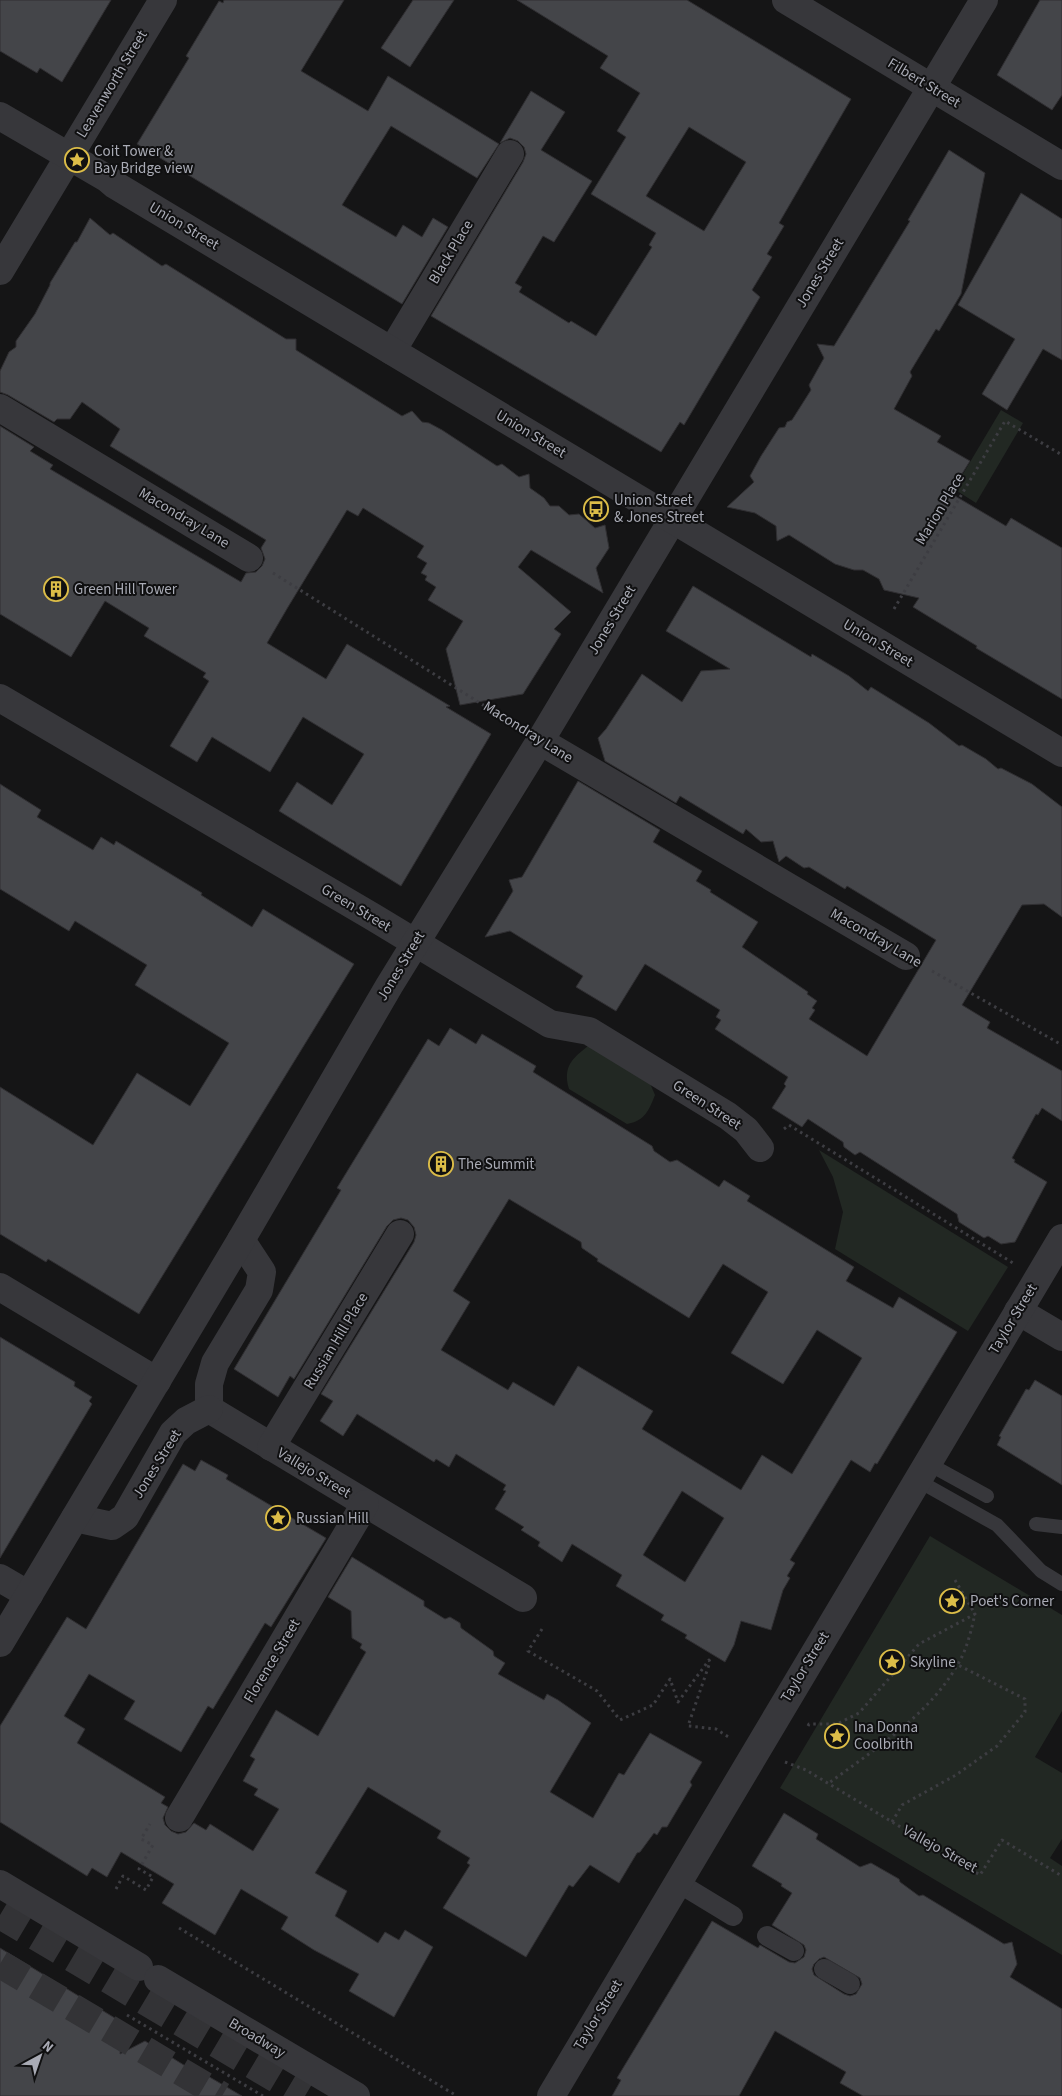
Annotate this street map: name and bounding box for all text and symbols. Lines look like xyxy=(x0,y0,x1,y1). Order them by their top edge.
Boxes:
street label: Leavenworth Street xyxy=(71,26,153,142)
street label: Filbert Street xyxy=(884,53,964,113)
place label: Coit Tower & Bay Bridge view xyxy=(94,141,193,179)
place icon: Coit Tower & Bay Bridge view xyxy=(64,147,90,173)
street label: Union Street xyxy=(145,197,223,255)
street label: Black Place xyxy=(424,216,478,288)
street label: Jones Street xyxy=(791,234,849,312)
street label: Union Street xyxy=(492,405,570,463)
street label: Marion Place xyxy=(910,469,970,549)
street label: Macondray Lane xyxy=(135,483,233,553)
place label: Union Street & Jones Street xyxy=(614,490,704,528)
bus stop icon: Union Street & Jones Street xyxy=(583,496,609,522)
building icon: Green Hill Tower xyxy=(43,576,69,602)
place label: Green Hill Tower xyxy=(74,579,178,600)
street label: Jones Street xyxy=(583,581,641,659)
street label: Union Street xyxy=(839,614,917,672)
street label: Macondray Lane xyxy=(479,696,577,768)
street label: Green Street xyxy=(317,879,395,937)
street label: Macondray Lane xyxy=(826,903,926,973)
street label: Jones Street xyxy=(372,927,430,1005)
street label: Green Street xyxy=(669,1075,745,1135)
building icon: The Summit xyxy=(428,1151,454,1177)
place label: The Summit xyxy=(458,1154,534,1175)
street label: Taylor Street xyxy=(984,1280,1042,1358)
street label: Russian Hill Place xyxy=(299,1289,373,1393)
street label: Jones Street xyxy=(127,1425,187,1503)
street label: Vallejo Street xyxy=(273,1443,355,1503)
place icon: Russian Hill xyxy=(265,1505,291,1531)
place label: Russian Hill xyxy=(296,1508,369,1529)
place icon: Poet's Corner xyxy=(939,1588,965,1614)
place label: Poet's Corner xyxy=(970,1591,1055,1612)
street label: Florence Street xyxy=(239,1615,305,1707)
street label: Taylor Street xyxy=(776,1628,834,1706)
place icon: Skyline xyxy=(879,1649,905,1675)
place label: Skyline xyxy=(910,1652,956,1673)
place label: Ina Donna Coolbrith xyxy=(854,1717,918,1755)
place icon: Ina Donna Coolbrith xyxy=(824,1723,850,1749)
street label: Vallejo Street xyxy=(899,1820,981,1878)
street label: Taylor Street xyxy=(569,1976,627,2054)
street label: Broadway xyxy=(225,2013,289,2063)
north arrow xyxy=(15,2031,65,2081)
text: N xyxy=(38,2036,58,2057)

